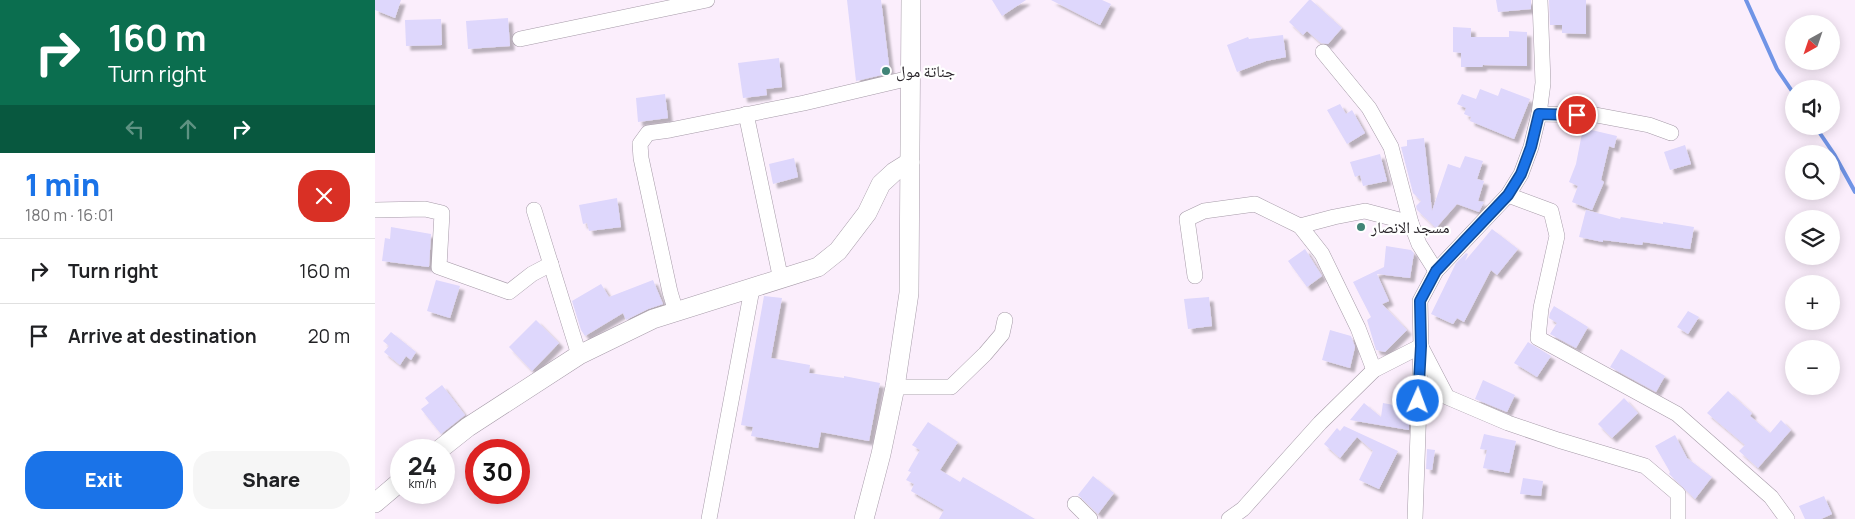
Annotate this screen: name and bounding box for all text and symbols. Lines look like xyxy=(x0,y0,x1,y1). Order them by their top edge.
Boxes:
text: 160 m xyxy=(108,14,207,62)
north arrow xyxy=(1785,15,1840,70)
map controls xyxy=(1785,15,1840,395)
icon: right xyxy=(25,20,90,85)
text: Turn right xyxy=(108,59,206,89)
place label: جناتة مول xyxy=(896,60,955,82)
marker: جناتة مول xyxy=(880,65,892,77)
button: sound xyxy=(1785,80,1840,135)
pin xyxy=(1556,94,1598,136)
icon: arrive xyxy=(1563,101,1591,129)
icon: left xyxy=(121,115,149,143)
icon: ahead xyxy=(174,115,202,143)
icon: right xyxy=(227,115,255,143)
button: search xyxy=(1785,145,1840,200)
text: 1 min xyxy=(25,164,100,205)
button: close xyxy=(298,170,350,222)
text: 180 m · 16:01 xyxy=(25,204,114,226)
button: layers xyxy=(1785,210,1840,265)
place label: مسجد الانصار xyxy=(1370,216,1450,238)
marker: مسجد الانصار xyxy=(1355,221,1367,233)
icon: right xyxy=(25,257,53,285)
text: Turn right xyxy=(68,258,158,284)
text: 160 m xyxy=(299,258,350,284)
button: + xyxy=(1785,275,1840,330)
icon: arrive xyxy=(25,322,53,350)
text: Arrive at destination xyxy=(68,323,257,349)
text: 20 m xyxy=(308,323,350,349)
button: − xyxy=(1785,340,1840,395)
position arrow xyxy=(1391,374,1443,426)
speed limit sign: 30 xyxy=(465,439,530,504)
text: 24 xyxy=(408,448,437,483)
button: Exit xyxy=(25,451,183,509)
button: Share xyxy=(193,451,350,509)
text: km/h xyxy=(409,475,436,492)

